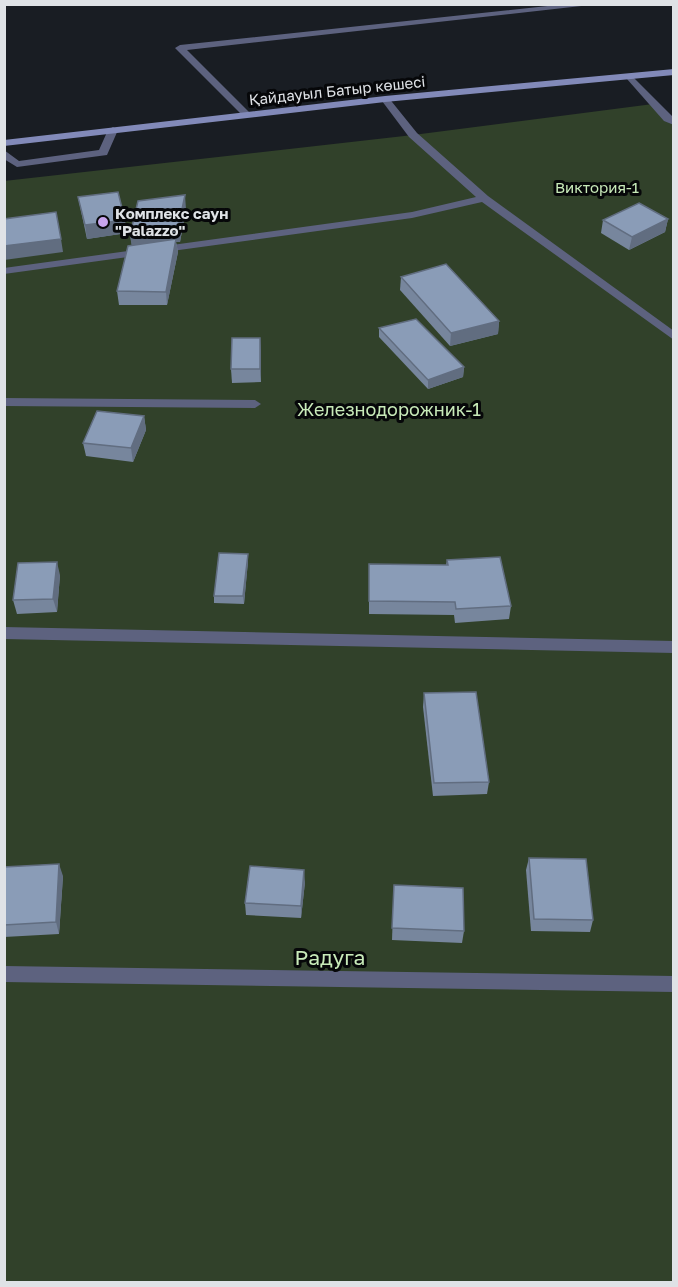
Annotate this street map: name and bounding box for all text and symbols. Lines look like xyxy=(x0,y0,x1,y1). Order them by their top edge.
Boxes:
street label: Қайдауыл Батыр көшесі xyxy=(248,72,426,108)
park label: Виктория-1 xyxy=(555,178,639,196)
place label: Комплекс саун "Palazzo" xyxy=(115,204,228,239)
marker: Комплекс саун "Palazzo" xyxy=(96,215,110,229)
park label: Железнодорожник-1 xyxy=(297,398,481,420)
park label: Радуга xyxy=(295,944,365,970)

